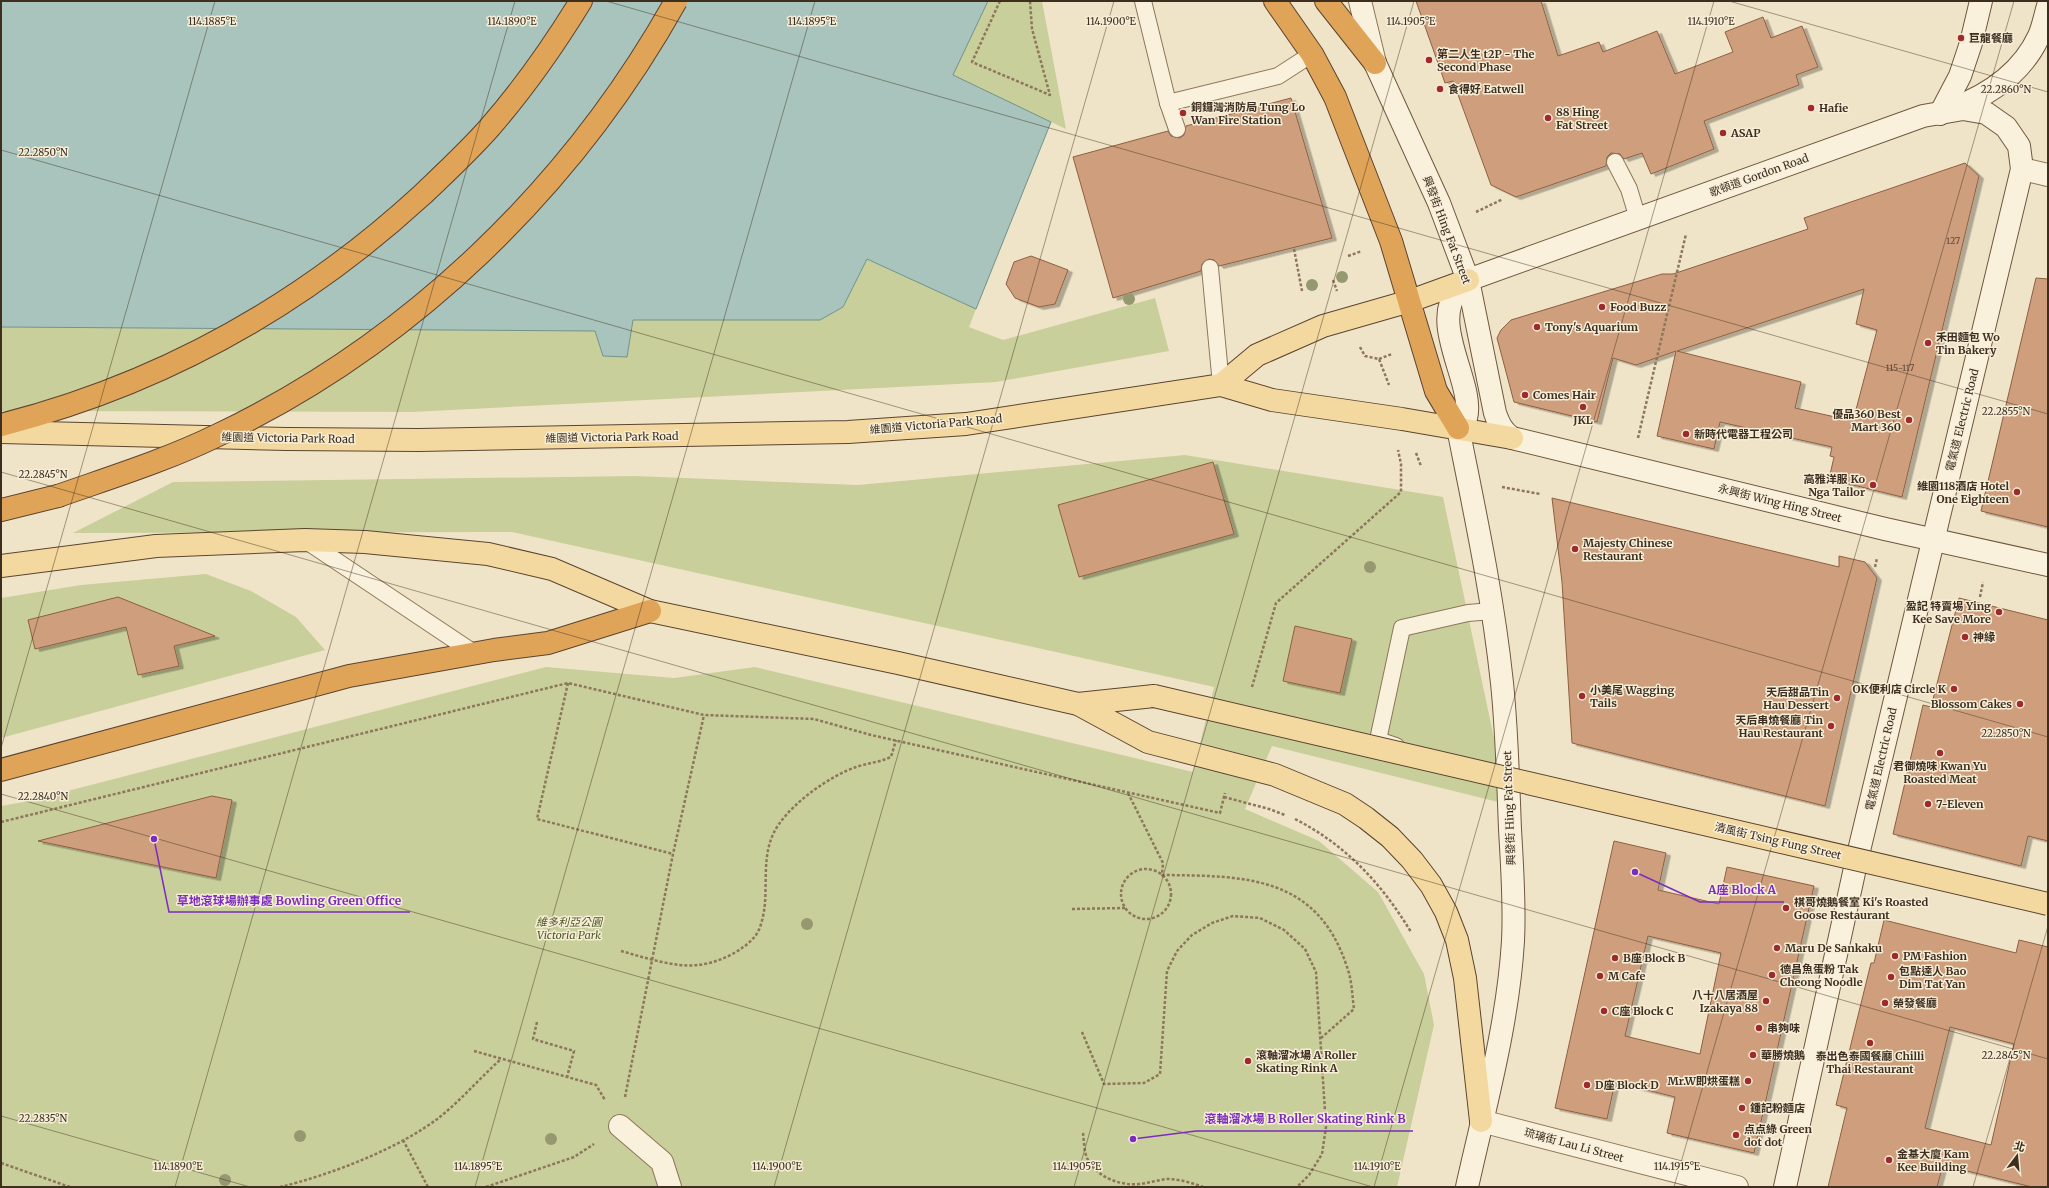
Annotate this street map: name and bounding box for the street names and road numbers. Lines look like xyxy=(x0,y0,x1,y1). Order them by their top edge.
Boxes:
street label: 歌頓道 Gordon Road xyxy=(1707,150,1811,199)
street label: 興發街 Hing Fat Street xyxy=(1420,174,1474,287)
street label: 電氣道 Electric Road xyxy=(1942,367,1982,473)
street label: 維園道 Victoria Park Road xyxy=(869,411,1003,437)
street label: 維園道 Victoria Park Road xyxy=(545,429,679,445)
street label: 維園道 Victoria Park Road xyxy=(221,430,355,446)
street label: 永興街 Wing Hing Street xyxy=(1717,481,1844,525)
street label: 電氣道 Electric Road xyxy=(1862,706,1900,812)
street label: 興發街 Hing Fat Street xyxy=(1500,750,1518,866)
street label: 清風街 Tsing Fung Street xyxy=(1713,820,1843,863)
street label: 琉璃街 Lau Li Street xyxy=(1523,1125,1626,1165)

